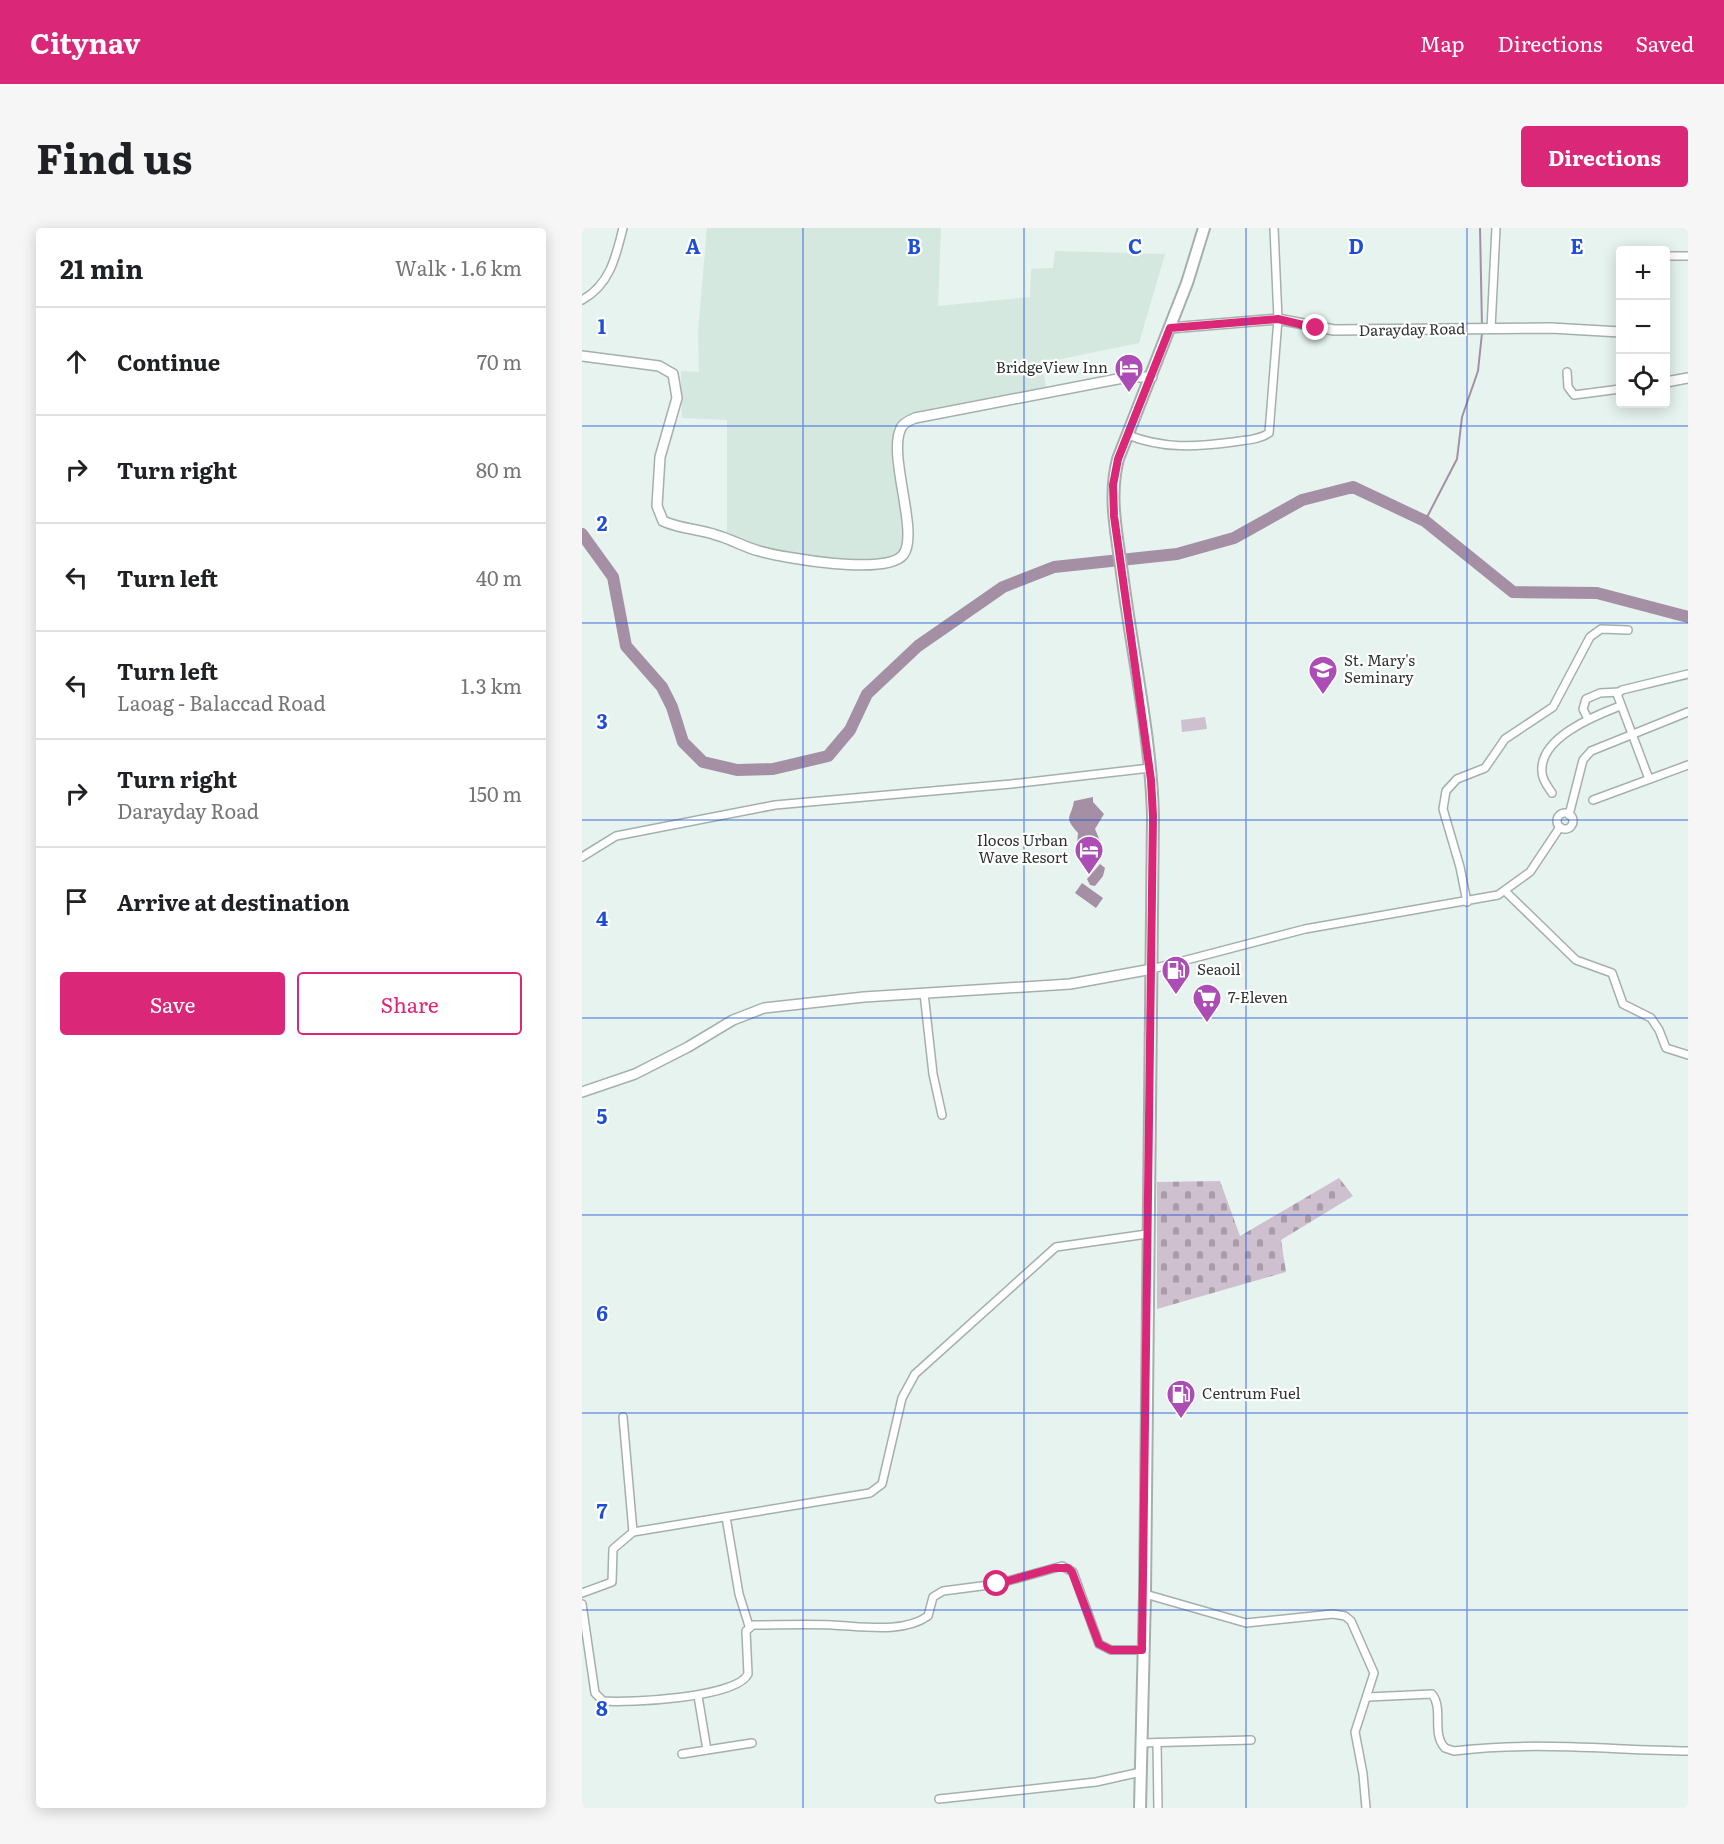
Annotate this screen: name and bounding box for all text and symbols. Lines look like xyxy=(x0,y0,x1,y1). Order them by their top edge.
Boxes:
text: Citynav xyxy=(30,21,140,63)
text: Map xyxy=(1420,27,1465,58)
text: Directions xyxy=(1498,27,1603,58)
text: Saved xyxy=(1636,27,1694,58)
text: Find us xyxy=(36,125,193,187)
button: Directions xyxy=(1521,126,1688,187)
text: A xyxy=(685,230,701,260)
text: B xyxy=(907,230,921,260)
text: C xyxy=(1128,230,1142,260)
text: D xyxy=(1348,230,1364,260)
text: E xyxy=(1570,230,1584,260)
map controls xyxy=(1616,246,1670,408)
button: + xyxy=(1616,246,1670,300)
text: 21 min xyxy=(60,248,143,287)
text: Walk · 1.6 km xyxy=(395,252,522,282)
button: − xyxy=(1616,300,1670,354)
text: 1 xyxy=(598,310,606,340)
route end xyxy=(1302,314,1328,340)
street label: Darayday Road xyxy=(1358,316,1465,341)
icon: ahead xyxy=(60,345,93,378)
text: Continue xyxy=(117,345,220,378)
text: 70 m xyxy=(477,346,522,376)
hotel icon: BridgeView Inn xyxy=(1113,352,1145,394)
button: locate xyxy=(1616,354,1670,408)
place label: BridgeView Inn xyxy=(996,355,1108,378)
icon: right xyxy=(60,453,93,486)
text: Turn right xyxy=(117,453,237,486)
text: 80 m xyxy=(476,454,522,484)
text: 2 xyxy=(597,507,608,537)
icon: left xyxy=(60,561,93,594)
text: Turn left xyxy=(117,561,218,594)
text: 40 m xyxy=(476,562,522,592)
place label: St. Mary's Seminary xyxy=(1344,648,1415,688)
text: Turn left xyxy=(117,654,218,687)
school or university icon: St. Mary's Seminary xyxy=(1307,654,1339,696)
icon: left xyxy=(60,669,93,702)
text: 1.3 km xyxy=(461,670,522,700)
text: Laoag - Balaccad Road xyxy=(117,687,326,717)
text: 3 xyxy=(596,705,608,735)
text: Turn right xyxy=(117,762,237,795)
icon: right xyxy=(60,777,93,810)
text: 150 m xyxy=(469,778,522,808)
text: Darayday Road xyxy=(117,795,259,825)
place label: Ilocos Urban Wave Resort xyxy=(977,828,1068,868)
hotel icon: Ilocos Urban Wave Resort xyxy=(1073,834,1105,876)
icon: arrive xyxy=(60,885,93,918)
text: Arrive at destination xyxy=(117,885,350,918)
text: 4 xyxy=(596,902,608,932)
fuel station icon: Seaoil xyxy=(1160,954,1192,996)
place label: Seaoil xyxy=(1197,957,1241,980)
button: Save xyxy=(60,972,285,1035)
button: Share xyxy=(297,972,522,1035)
supermarket icon: 7-Eleven xyxy=(1191,982,1223,1024)
place label: 7-Eleven xyxy=(1228,985,1288,1008)
text: 5 xyxy=(597,1100,608,1130)
text: 6 xyxy=(596,1297,608,1327)
fuel station icon: Centrum Fuel xyxy=(1165,1378,1197,1420)
place label: Centrum Fuel xyxy=(1202,1381,1301,1404)
text: 7 xyxy=(597,1495,608,1525)
route start xyxy=(983,1570,1009,1596)
text: 8 xyxy=(596,1692,608,1722)

